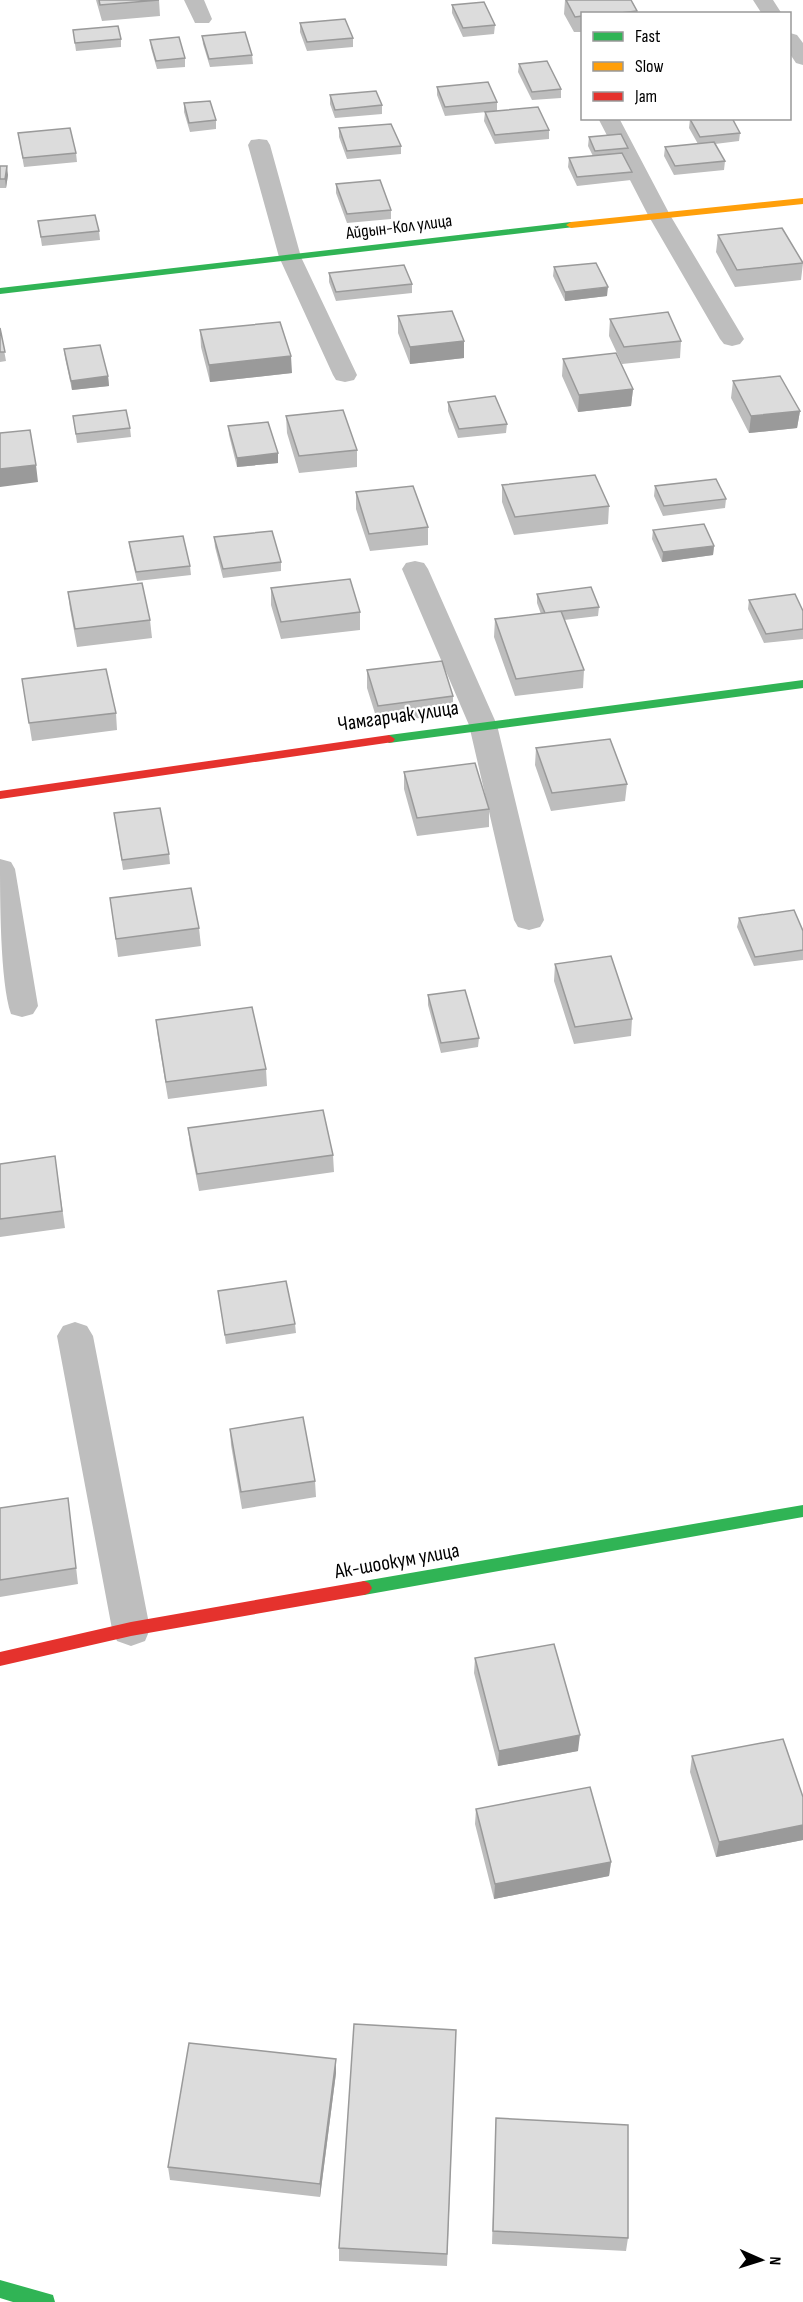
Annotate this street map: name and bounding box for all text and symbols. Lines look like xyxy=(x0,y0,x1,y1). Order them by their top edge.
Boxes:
legend xyxy=(581,12,791,120)
text: Fast xyxy=(635,26,661,47)
text: Slow xyxy=(635,56,664,77)
text: Jam xyxy=(634,86,657,107)
street label: Айдын-Кол улица xyxy=(344,210,453,244)
street label: Чамгарчак улица xyxy=(336,695,460,737)
street label: Ак-шоокум улица xyxy=(332,1538,461,1584)
north arrow xyxy=(731,2230,791,2290)
text: N xyxy=(765,2256,784,2265)

